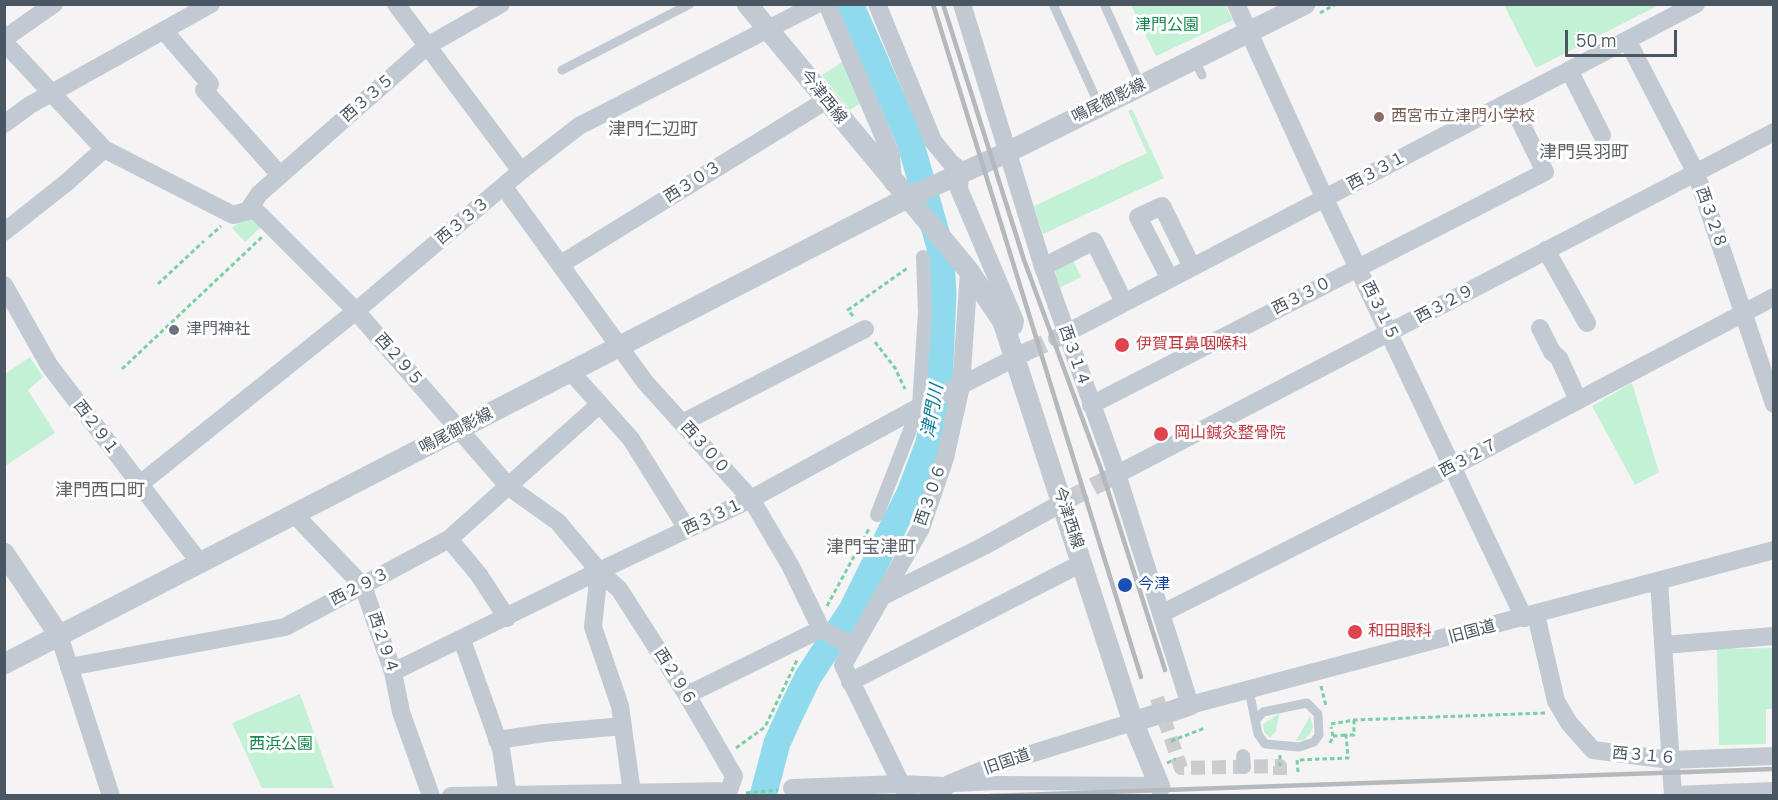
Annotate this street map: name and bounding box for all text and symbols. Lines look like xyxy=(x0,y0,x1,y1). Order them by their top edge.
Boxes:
park label: 津門公園 xyxy=(1135,16,1199,36)
scale bar xyxy=(1568,18,1680,56)
text: 50 m xyxy=(1576,28,1616,52)
street label: 今津西線 xyxy=(795,66,851,128)
street label: 西３３５ xyxy=(338,70,398,126)
street label: 鳴尾御影線 xyxy=(1069,75,1149,127)
place label: 西宮市立津門小学校 xyxy=(1391,107,1535,127)
marker: 西宮市立津門小学校 xyxy=(1372,110,1386,124)
district label: 津門仁辺町 xyxy=(608,119,698,141)
district label: 津門呉羽町 xyxy=(1539,142,1629,164)
street label: 西３３１ xyxy=(1344,148,1410,194)
street label: 西３０３ xyxy=(661,157,725,207)
street label: 西３２８ xyxy=(1692,185,1730,251)
street label: 西３３３ xyxy=(432,193,494,249)
street label: 西３３０ xyxy=(1269,273,1335,319)
street label: 西３１５ xyxy=(1357,278,1403,344)
street label: 西３２９ xyxy=(1412,281,1478,327)
place label: 津門神社 xyxy=(186,320,250,340)
marker: 津門神社 xyxy=(167,323,181,337)
street label: 西３１４ xyxy=(1055,323,1093,389)
street label: 西２９５ xyxy=(371,330,427,390)
place label: 伊賀耳鼻咽喉科 xyxy=(1136,335,1248,355)
marker: 伊賀耳鼻咽喉科 xyxy=(1113,336,1131,354)
water label: 津門川 xyxy=(918,383,948,439)
street label: 西２９１ xyxy=(69,397,123,459)
street label: 鳴尾御影線 xyxy=(416,404,496,458)
street label: 西３００ xyxy=(676,418,734,478)
place label: 岡山鍼灸整骨院 xyxy=(1174,424,1286,444)
marker: 岡山鍼灸整骨院 xyxy=(1152,425,1170,443)
street label: 西３２７ xyxy=(1436,435,1502,481)
street label: 西３０６ xyxy=(912,462,950,528)
district label: 津門西口町 xyxy=(55,480,145,502)
street label: 今津西線 xyxy=(1049,485,1087,551)
street label: 西３３１ xyxy=(680,495,746,539)
district label: 津門宝津町 xyxy=(826,537,916,559)
street label: 西２９３ xyxy=(327,564,393,610)
place label: 今津 xyxy=(1138,575,1170,595)
marker: 今津 xyxy=(1116,576,1134,594)
street label: 西２９４ xyxy=(364,610,402,676)
street label: 旧国道 xyxy=(1446,617,1498,647)
place label: 和田眼科 xyxy=(1368,622,1432,642)
marker: 和田眼科 xyxy=(1346,623,1364,641)
street label: 西２９６ xyxy=(650,645,700,709)
park label: 西浜公園 xyxy=(249,735,313,755)
street label: 西３１６ xyxy=(1611,744,1677,768)
street label: 旧国道 xyxy=(981,745,1033,779)

